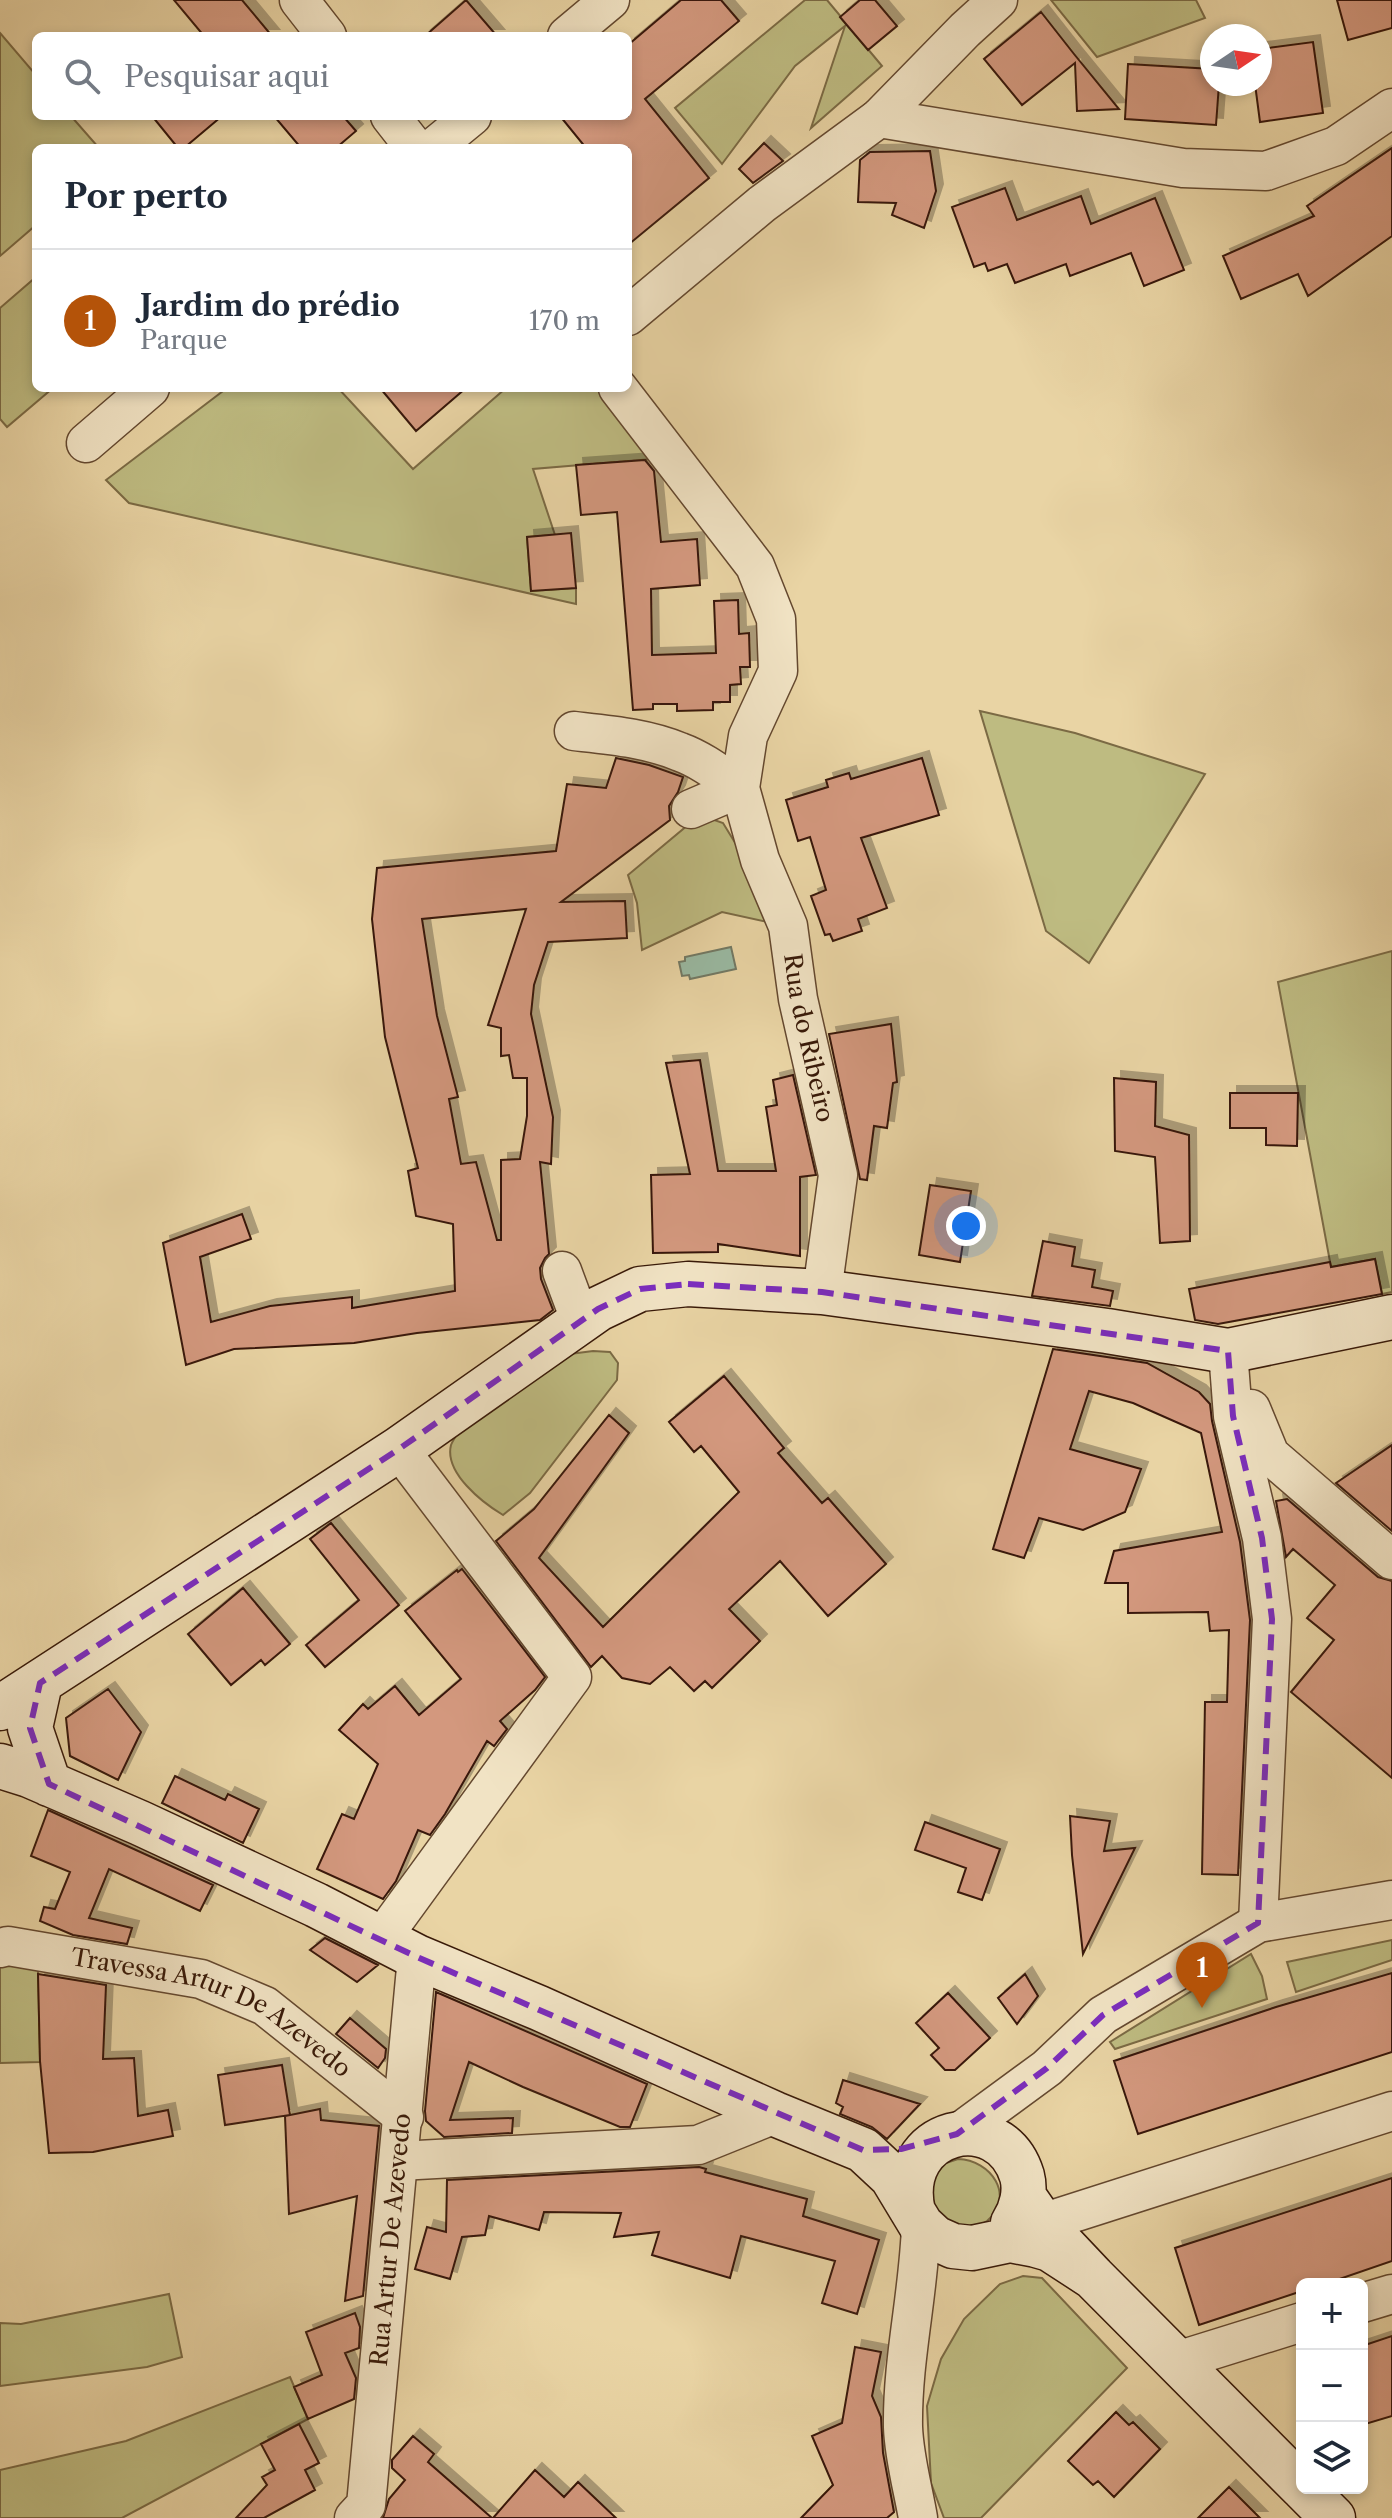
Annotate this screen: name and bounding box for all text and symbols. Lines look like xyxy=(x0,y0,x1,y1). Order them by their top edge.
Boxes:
north arrow xyxy=(1200,24,1272,96)
search box xyxy=(32,32,632,120)
icon: search xyxy=(60,54,104,98)
text: Pesquisar aqui xyxy=(124,58,329,95)
text: Por perto xyxy=(64,175,228,217)
text: Jardim do prédio xyxy=(140,287,400,324)
text: 1 xyxy=(84,305,96,337)
text: 170 m xyxy=(529,305,600,337)
text: Parque xyxy=(140,324,227,356)
street label: Rua do Ribeiro xyxy=(778,952,841,1125)
your location xyxy=(946,1206,986,1246)
street label: Travessa Artur De Azevedo xyxy=(69,1942,357,2083)
pin: 1 xyxy=(1176,1942,1228,2008)
street label: Rua Artur De Azevedo xyxy=(364,2112,416,2368)
map controls xyxy=(1296,2278,1368,2494)
button: + xyxy=(1296,2278,1368,2350)
button: − xyxy=(1296,2350,1368,2422)
button: layers xyxy=(1296,2422,1368,2494)

